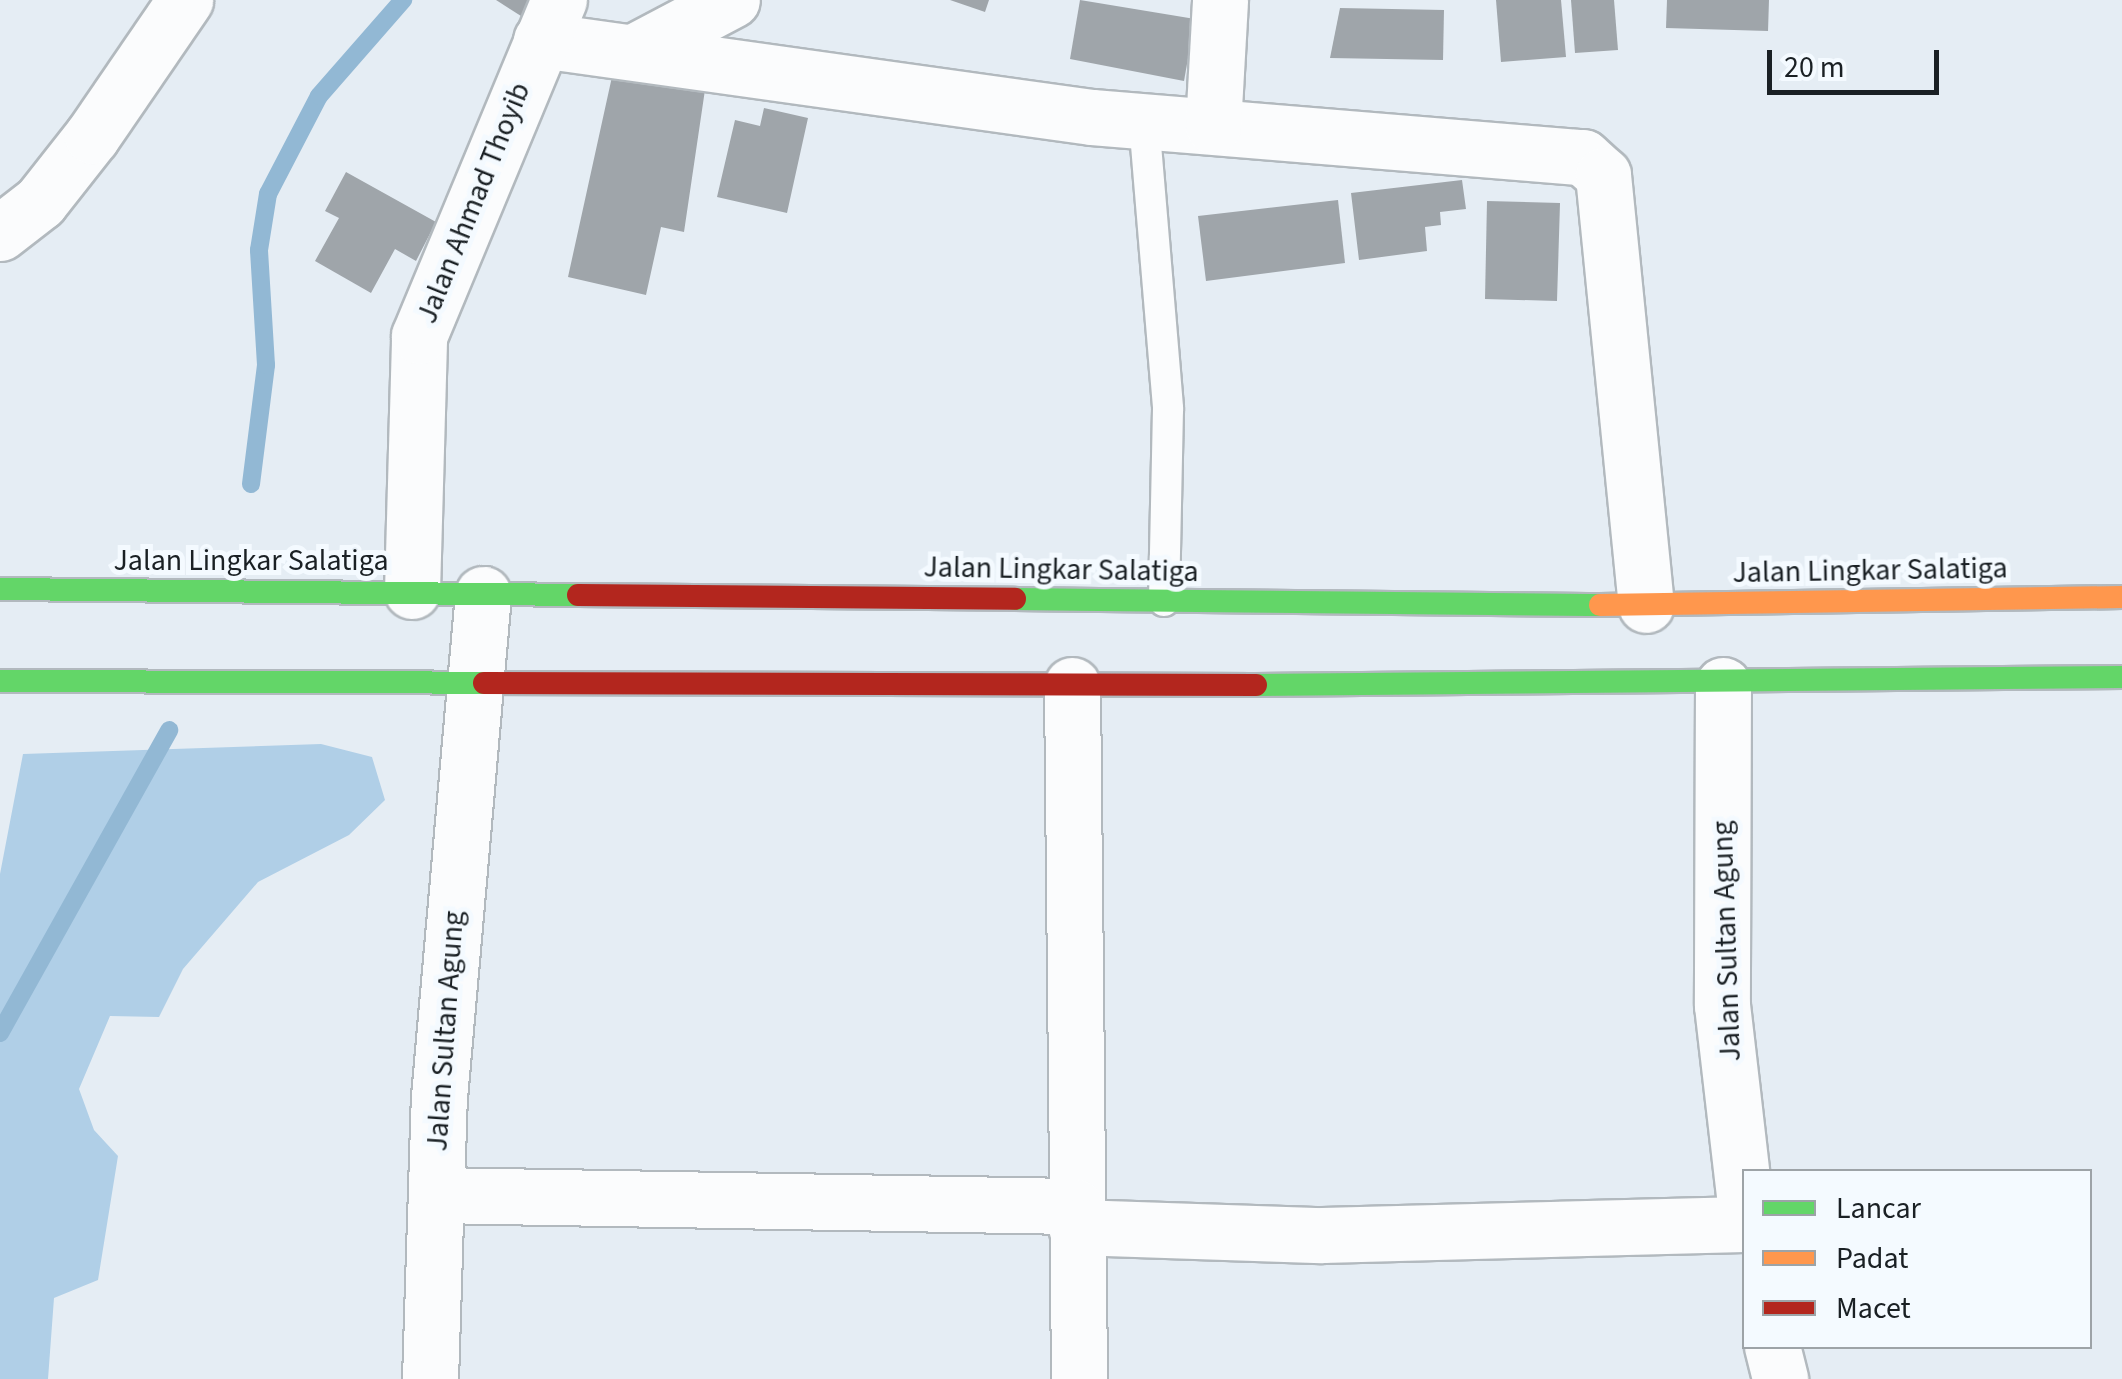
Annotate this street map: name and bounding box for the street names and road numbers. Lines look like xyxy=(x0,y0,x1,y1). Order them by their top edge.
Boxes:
street label: Jalan Ahmad Thoyib xyxy=(409,77,539,329)
street label: Jalan Lingkar Salatiga xyxy=(113,543,389,579)
street label: Jalan Lingkar Salatiga xyxy=(923,550,1199,590)
street label: Jalan Lingkar Salatiga xyxy=(1732,551,2008,591)
street label: Jalan Sultan Agung xyxy=(1705,820,1749,1062)
street label: Jalan Sultan Agung xyxy=(420,910,472,1152)

